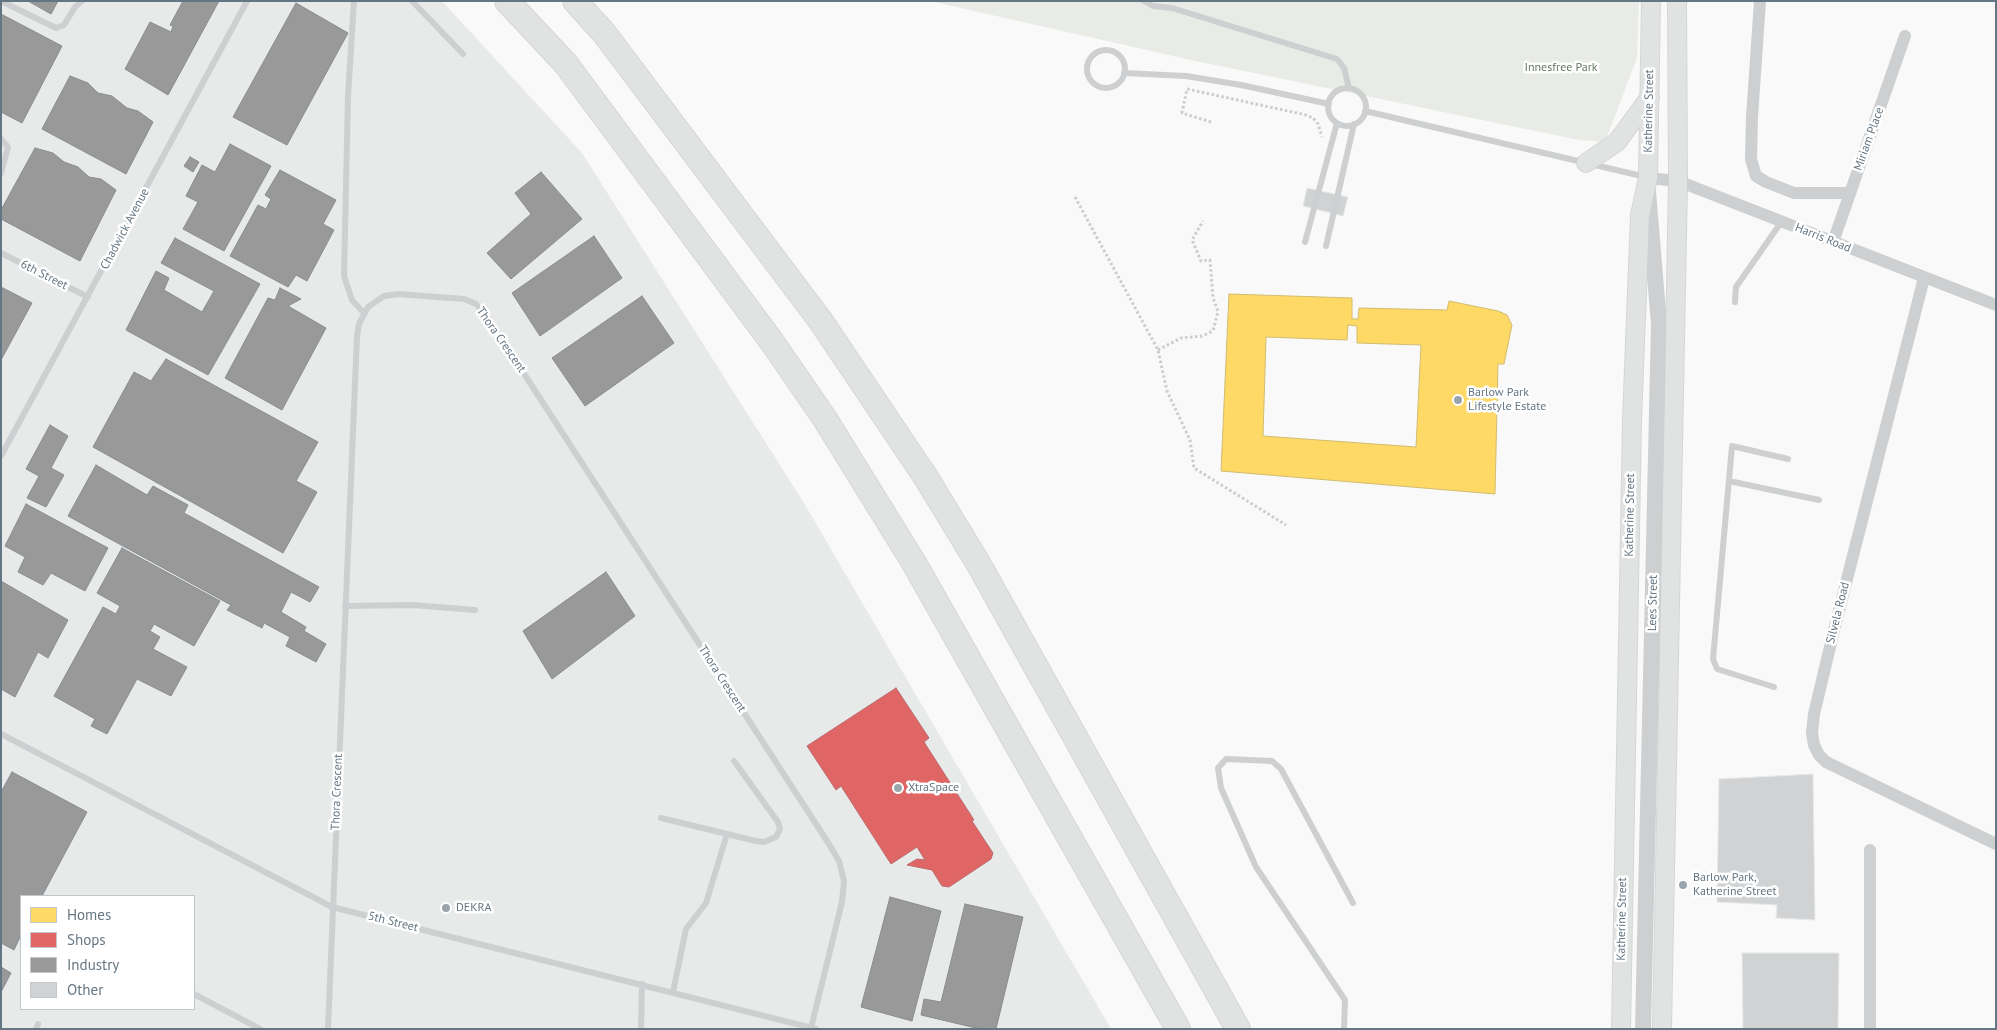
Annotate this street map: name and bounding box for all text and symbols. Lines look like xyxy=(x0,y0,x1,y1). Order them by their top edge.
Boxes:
park label: Innesfree Park xyxy=(1524,61,1598,75)
street label: Katherine Street xyxy=(1641,69,1657,153)
street label: Miriam Place xyxy=(1851,105,1887,173)
street label: Chadwick Avenue xyxy=(98,186,152,272)
street label: Harris Road xyxy=(1793,220,1853,256)
street label: 6th Street xyxy=(18,257,70,293)
street label: Thora Crescent xyxy=(473,304,529,376)
place label: Barlow Park Lifestyle Estate xyxy=(1468,386,1546,414)
marker: Barlow Park Lifestyle Estate xyxy=(1452,394,1464,406)
street label: Katherine Street xyxy=(1622,473,1638,557)
street label: Lees Street xyxy=(1645,575,1661,631)
street label: Silvela Road xyxy=(1823,581,1853,645)
street label: Thora Crescent xyxy=(695,643,749,715)
street label: Thora Crescent xyxy=(328,753,346,831)
place label: XtraSpace xyxy=(908,781,959,795)
marker: XtraSpace xyxy=(892,782,904,794)
place label: Barlow Park, Katherine Street xyxy=(1693,871,1776,899)
street label: Katherine Street xyxy=(1614,877,1630,961)
marker: Barlow Park, Katherine Street xyxy=(1677,879,1689,891)
legend xyxy=(20,895,195,1010)
place label: DEKRA xyxy=(456,901,491,915)
marker: DEKRA xyxy=(440,902,452,914)
text: Homes xyxy=(67,905,111,924)
street label: 5th Street xyxy=(367,909,419,935)
text: Shops xyxy=(67,930,106,949)
text: Industry xyxy=(67,955,119,974)
text: Other xyxy=(67,980,103,999)

